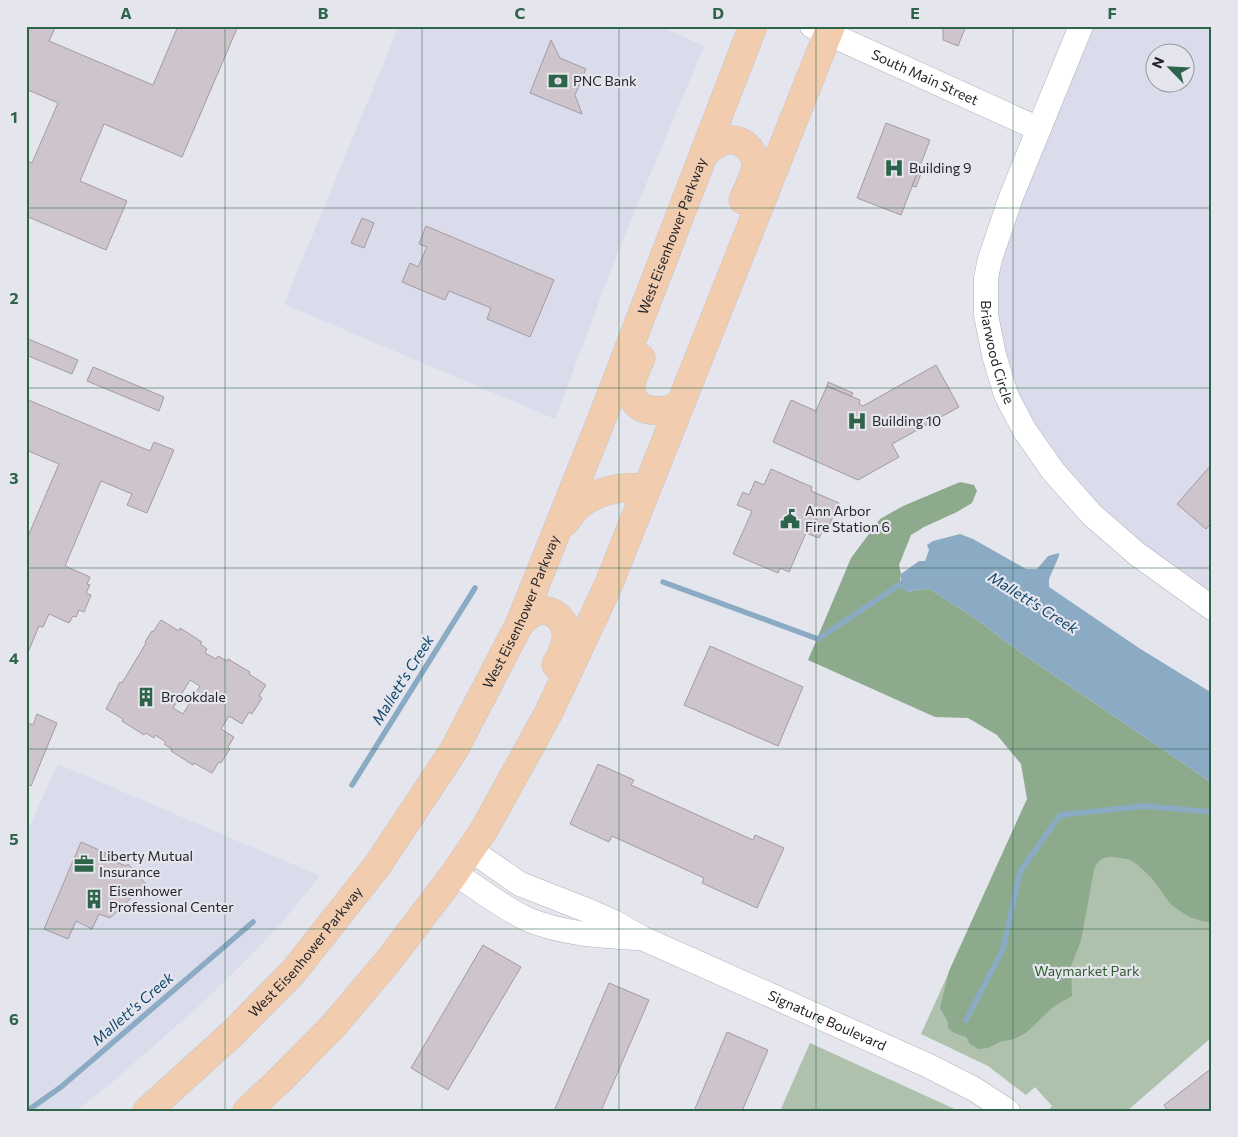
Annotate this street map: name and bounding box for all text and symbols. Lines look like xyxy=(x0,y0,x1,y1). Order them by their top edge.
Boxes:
text: A xyxy=(120,3,132,22)
text: B xyxy=(318,3,329,22)
text: C xyxy=(515,3,526,22)
text: D xyxy=(712,3,724,22)
text: E xyxy=(910,3,920,22)
text: F xyxy=(1107,3,1117,22)
north arrow xyxy=(1146,42,1196,92)
street label: South Main Street xyxy=(869,45,981,108)
text: N xyxy=(1148,54,1168,71)
bank icon: PNC Bank xyxy=(547,70,569,92)
place label: PNC Bank xyxy=(573,72,637,89)
text: 1 xyxy=(10,107,18,126)
street label: West Eisenhower Parkway xyxy=(634,155,710,317)
hospital icon: Building 9 xyxy=(883,157,905,179)
place label: Building 9 xyxy=(909,159,971,176)
text: 2 xyxy=(9,288,19,307)
street label: Briarwood Circle xyxy=(978,300,1018,407)
hospital icon: Building 10 xyxy=(846,410,868,432)
place label: Building 10 xyxy=(872,412,941,429)
text: 3 xyxy=(9,468,19,487)
place label: Ann Arbor Fire Station 6 xyxy=(805,502,890,535)
public building icon: Ann Arbor Fire Station 6 xyxy=(779,508,801,530)
street label: West Eisenhower Parkway xyxy=(478,532,562,691)
water label: Mallett's Creek xyxy=(985,567,1082,637)
water label: Mallett's Creek xyxy=(367,631,437,728)
text: 4 xyxy=(9,648,19,667)
building icon: Brookdale xyxy=(135,686,157,708)
place label: Brookdale xyxy=(161,688,226,705)
text: 5 xyxy=(9,829,19,848)
place label: Liberty Mutual Insurance xyxy=(99,847,193,880)
office icon: Liberty Mutual Insurance xyxy=(73,853,95,875)
place label: Eisenhower Professional Center xyxy=(109,882,234,915)
street label: West Eisenhower Parkway xyxy=(244,883,366,1020)
building icon: Eisenhower Professional Center xyxy=(83,888,105,910)
park label: Waymarket Park xyxy=(1034,962,1140,979)
water label: Mallett's Creek xyxy=(88,967,178,1049)
street label: Signature Boulevard xyxy=(766,986,889,1054)
text: 6 xyxy=(9,1009,19,1028)

